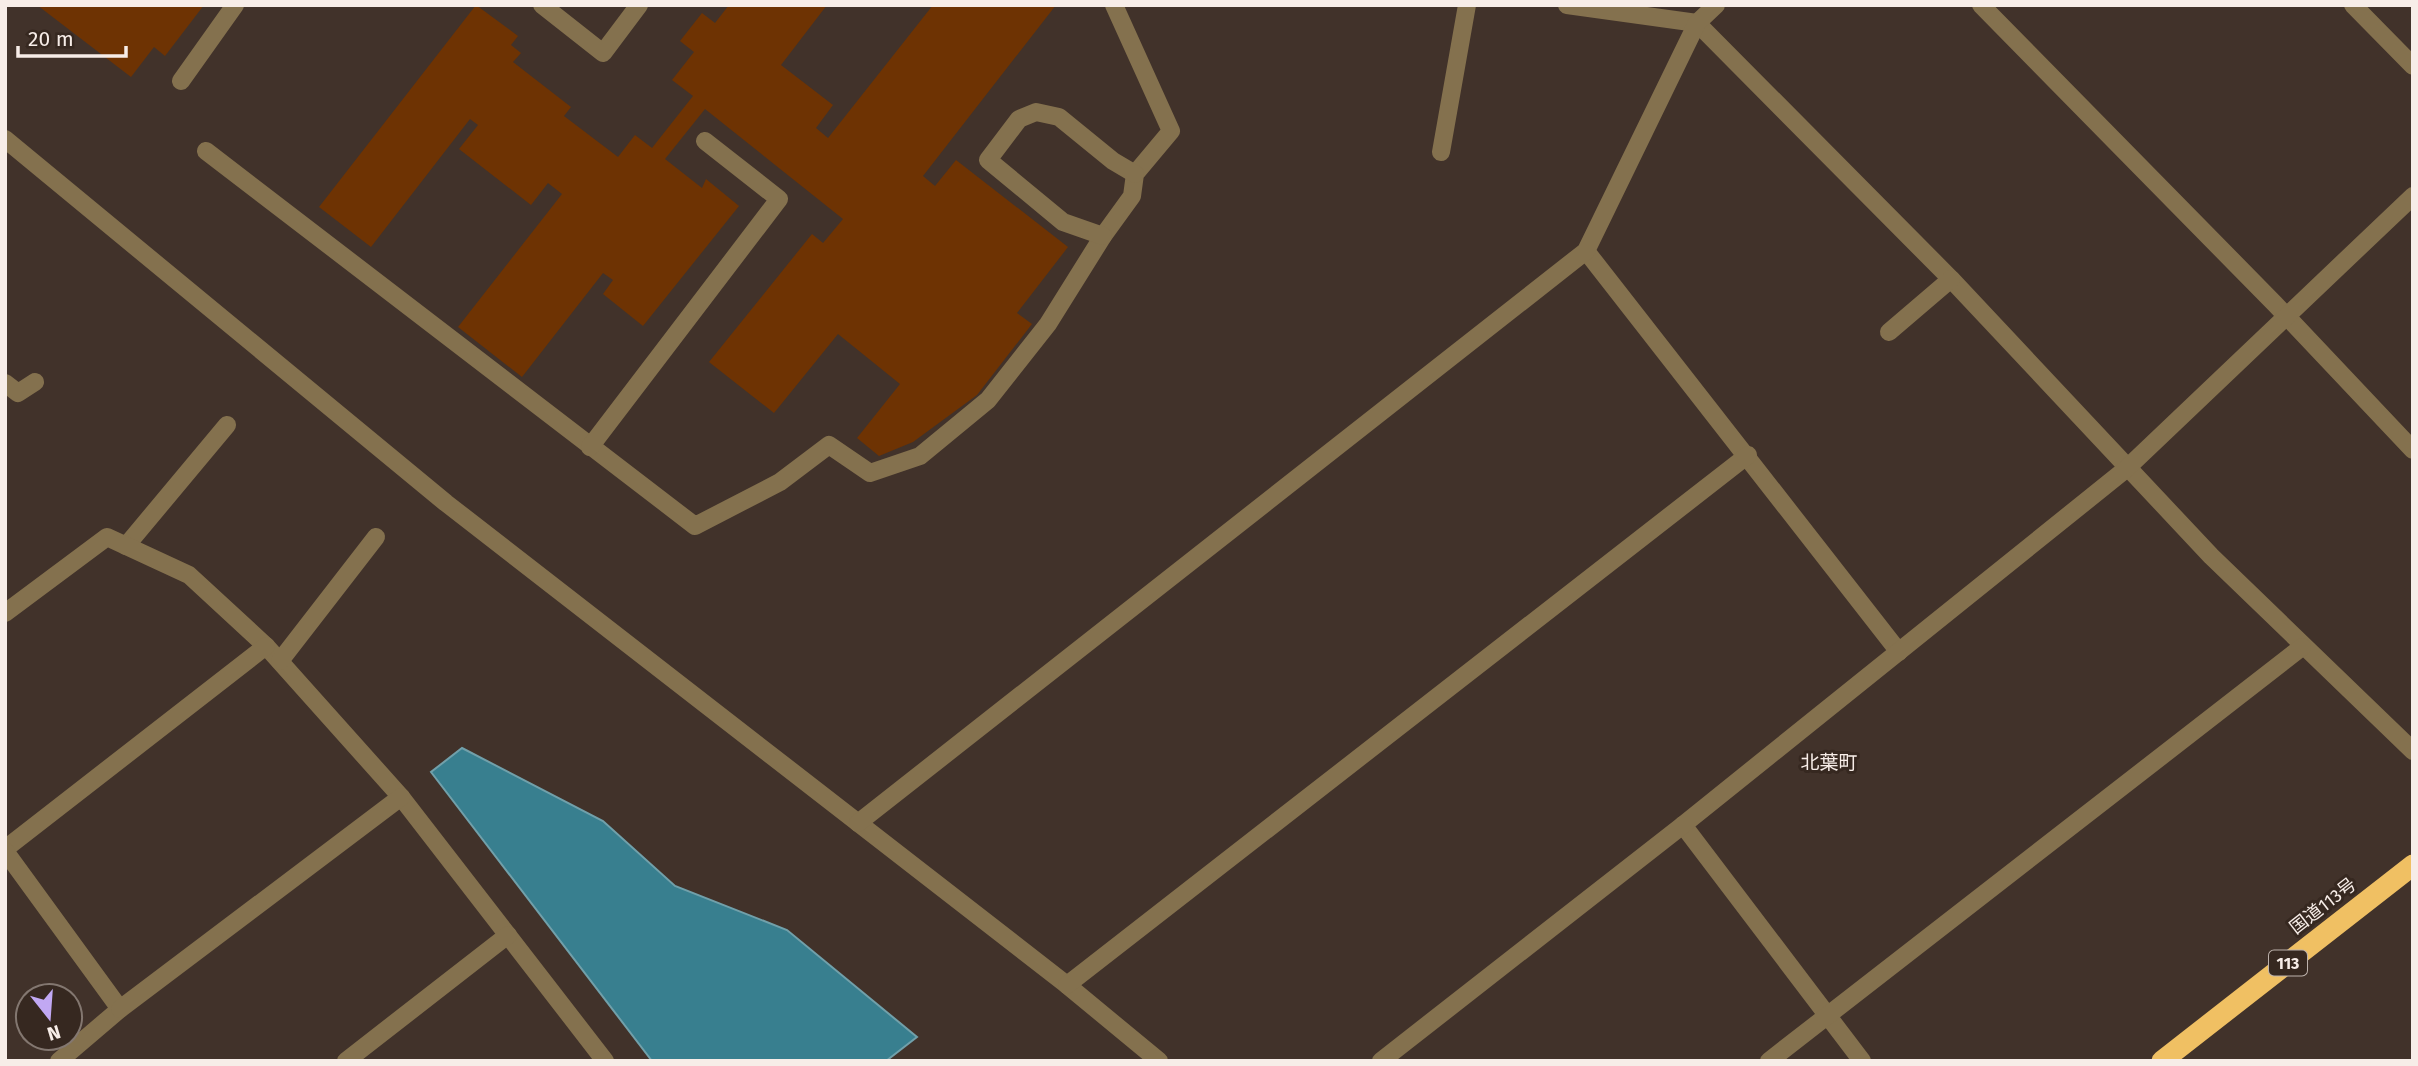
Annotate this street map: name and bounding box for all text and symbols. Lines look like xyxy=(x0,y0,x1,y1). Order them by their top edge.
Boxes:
scale bar xyxy=(18,14,126,58)
text: 20 m xyxy=(28,26,74,52)
district label: 北葉町 xyxy=(1800,751,1858,774)
street label: 国道113号 xyxy=(2285,873,2361,939)
road number: 113 xyxy=(2269,951,2307,976)
north arrow xyxy=(14,982,84,1052)
text: N xyxy=(44,1020,63,1046)

